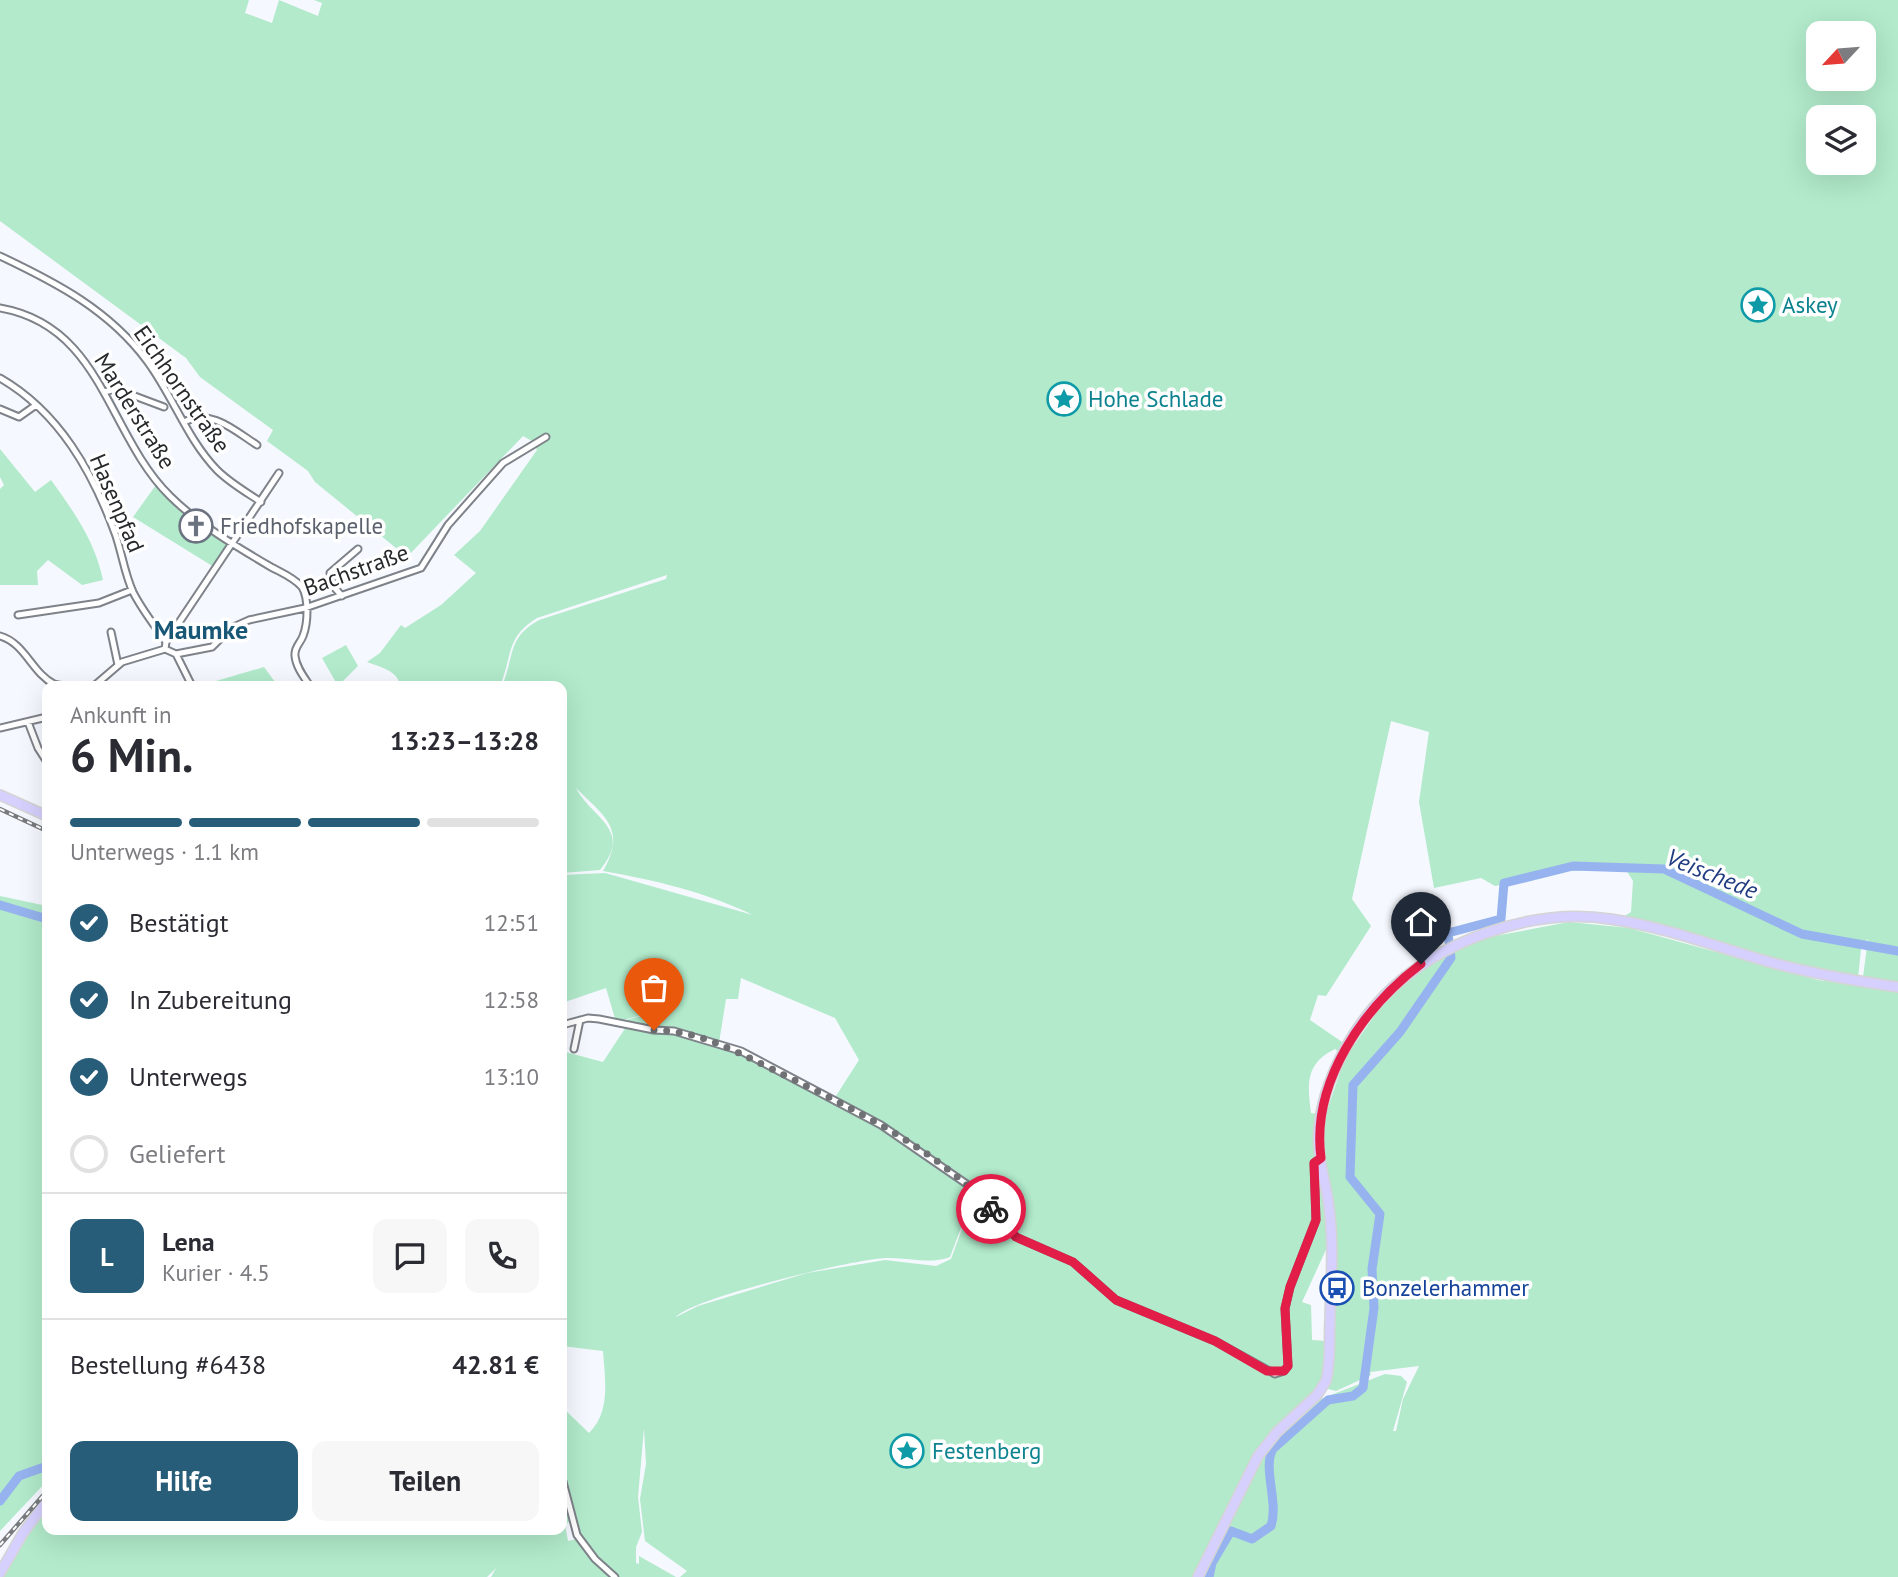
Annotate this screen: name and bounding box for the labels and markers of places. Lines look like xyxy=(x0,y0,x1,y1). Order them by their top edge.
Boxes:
place icon: Askey xyxy=(1739,286,1777,324)
place label: Askey xyxy=(1782,290,1838,319)
place icon: Hohe Schlade xyxy=(1045,380,1083,418)
place label: Hohe Schlade xyxy=(1088,384,1224,413)
church icon: Friedhofskapelle xyxy=(177,507,215,545)
place label: Friedhofskapelle xyxy=(220,511,383,540)
pin xyxy=(1391,892,1451,964)
pin xyxy=(624,958,684,1030)
bus stop icon: Bonzelerhammer xyxy=(1318,1269,1356,1307)
place label: Bonzelerhammer xyxy=(1362,1273,1529,1302)
place icon: Festenberg xyxy=(888,1432,926,1470)
place label: Festenberg xyxy=(932,1436,1041,1465)

